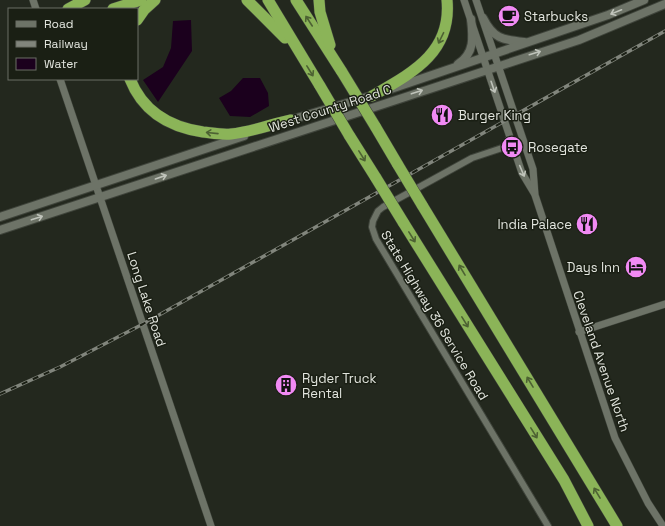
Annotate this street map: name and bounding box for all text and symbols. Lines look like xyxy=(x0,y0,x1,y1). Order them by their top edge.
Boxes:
cafe icon: Starbucks xyxy=(496,3,522,29)
legend xyxy=(8,8,138,80)
place label: Starbucks xyxy=(524,8,588,25)
one-way arrow xyxy=(610,9,622,16)
one-way arrow xyxy=(305,15,313,26)
text: Road xyxy=(44,16,73,32)
one-way arrow xyxy=(437,32,444,44)
text: Railway xyxy=(44,36,88,52)
one-way arrow xyxy=(529,49,541,57)
text: Water xyxy=(44,56,78,72)
one-way arrow xyxy=(307,65,315,77)
one-way arrow xyxy=(489,80,497,92)
street label: West County Road C xyxy=(267,81,394,136)
one-way arrow xyxy=(410,87,422,95)
restaurant icon: Burger King xyxy=(429,102,455,128)
place label: Burger King xyxy=(458,107,531,124)
one-way arrow xyxy=(206,129,219,136)
bus stop icon: Rosegate xyxy=(499,134,525,160)
place label: Rosegate xyxy=(528,139,588,156)
one-way arrow xyxy=(358,150,366,161)
one-way arrow xyxy=(518,164,526,176)
one-way arrow xyxy=(154,173,167,180)
restaurant icon: India Palace xyxy=(574,211,600,237)
one-way arrow xyxy=(31,213,43,221)
place label: India Palace xyxy=(497,216,572,233)
street label: State Highway 36 Service Road xyxy=(377,227,492,403)
one-way arrow xyxy=(409,231,417,243)
street label: Long Lake Road xyxy=(123,249,170,349)
hotel icon: Days Inn xyxy=(623,254,649,280)
place label: Days Inn xyxy=(567,259,620,276)
one-way arrow xyxy=(458,265,466,276)
street label: Cleveland Avenue North xyxy=(569,288,634,434)
one-way arrow xyxy=(461,316,469,327)
place label: Ryder Truck Rental xyxy=(302,370,376,402)
building icon: Ryder Truck Rental xyxy=(273,372,299,398)
one-way arrow xyxy=(525,376,533,388)
one-way arrow xyxy=(529,427,538,438)
one-way arrow xyxy=(593,488,601,499)

